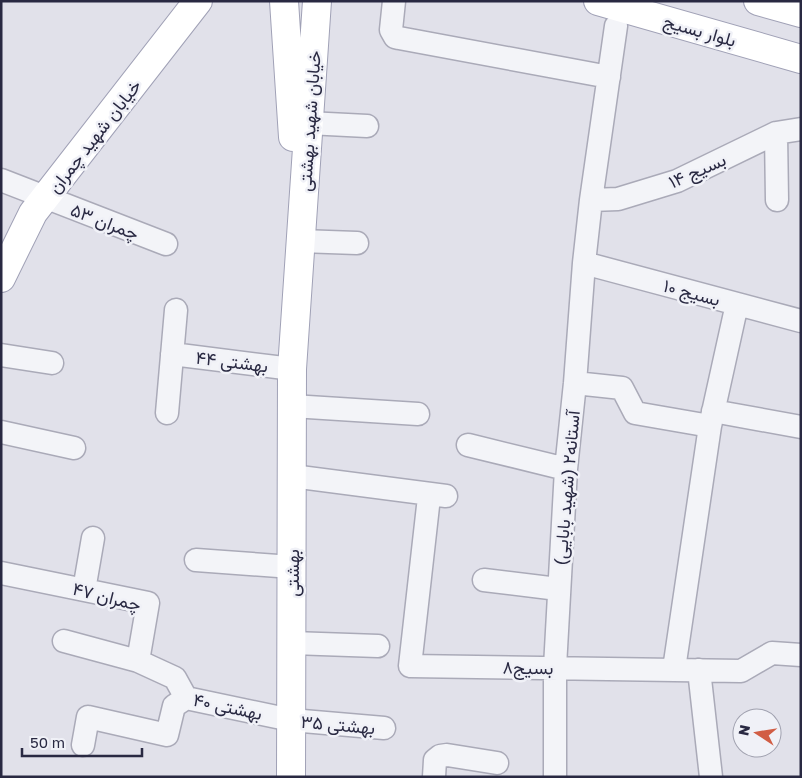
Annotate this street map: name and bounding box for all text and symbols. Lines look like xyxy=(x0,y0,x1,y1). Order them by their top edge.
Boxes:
street label: بلوار بسیج xyxy=(661,9,739,53)
street label: خیابان شهید بهشتی xyxy=(293,50,326,192)
street label: خیابان شهید چمران xyxy=(43,75,147,198)
street label: بسیج ۱۴ xyxy=(665,148,730,194)
street label: چمران ۵۳ xyxy=(67,198,142,246)
street label: بسیج ۱۰ xyxy=(661,274,723,312)
street label: بهشتی ۴۴ xyxy=(194,346,269,377)
street label: آستانه۲ (شهید بابایی) xyxy=(548,408,585,567)
street label: بهشتی xyxy=(281,549,304,597)
street label: چمران ۴۷ xyxy=(70,577,144,617)
street label: بسیج۸ xyxy=(502,656,554,680)
street label: بهشتی ۴۰ xyxy=(191,688,265,725)
north arrow xyxy=(732,708,782,758)
street label: بهشتی ۳۵ xyxy=(300,710,376,739)
text: N xyxy=(734,723,753,737)
scale bar xyxy=(22,726,142,758)
text: 50 m xyxy=(30,733,65,751)

